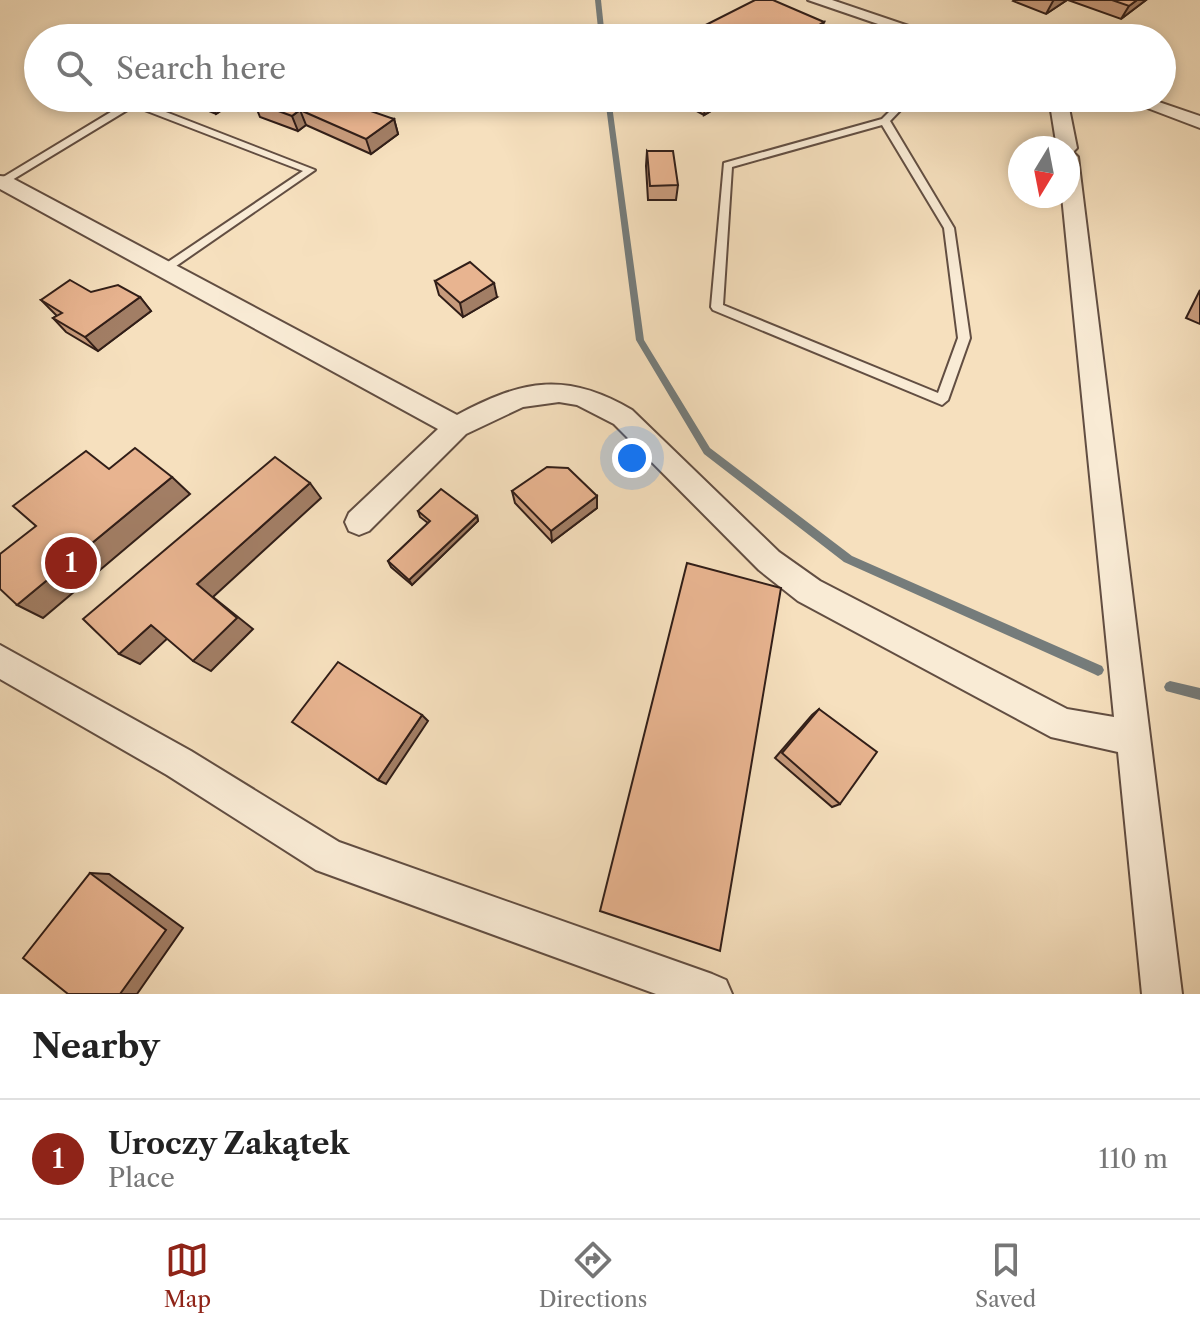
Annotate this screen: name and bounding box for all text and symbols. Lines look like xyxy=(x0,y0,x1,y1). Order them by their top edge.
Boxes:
search box xyxy=(24,24,1176,112)
icon: search xyxy=(52,46,96,90)
text: Search here xyxy=(116,50,286,87)
north arrow xyxy=(1008,136,1080,208)
your location xyxy=(612,438,652,478)
pin: 1 xyxy=(45,533,97,593)
text: Nearby xyxy=(32,1025,160,1067)
text: Uroczy Zakątek xyxy=(108,1125,349,1162)
text: 1 xyxy=(52,1143,64,1175)
text: 110 m xyxy=(1099,1143,1168,1175)
text: Place xyxy=(108,1162,175,1194)
tab: Map xyxy=(164,1238,211,1313)
tab: Directions xyxy=(539,1238,647,1313)
tab: Saved xyxy=(975,1238,1036,1313)

